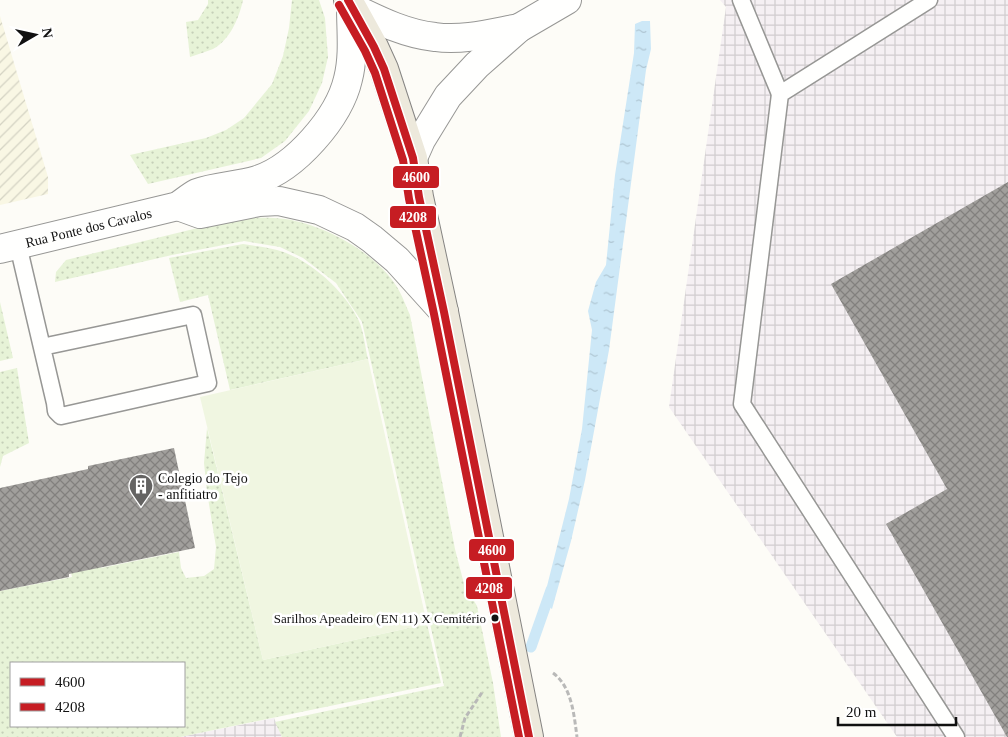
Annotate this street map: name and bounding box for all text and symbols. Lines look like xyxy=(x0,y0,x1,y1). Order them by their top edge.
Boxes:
north arrow xyxy=(10,10,60,60)
text: N xyxy=(39,27,56,39)
line badge: 4600 xyxy=(392,165,440,189)
text: 4600 xyxy=(402,170,430,185)
street label: Rua Ponte dos Cavalos xyxy=(24,205,153,250)
line badge: 4208 xyxy=(389,205,437,229)
text: 4208 xyxy=(399,210,427,225)
place label: Colegio do Tejo - anfitiatro xyxy=(158,471,248,502)
building icon: Colegio do Tejo - anfitiatro xyxy=(128,473,154,507)
line badge: 4600 xyxy=(468,538,515,562)
text: 4600 xyxy=(478,543,506,558)
line badge: 4208 xyxy=(465,576,513,600)
text: 4208 xyxy=(475,581,503,596)
place label: Sarilhos Apeadeiro (EN 11) X Cemitério xyxy=(274,611,486,626)
marker: Sarilhos Apeadeiro (EN 11) X Cemitério xyxy=(490,613,500,623)
legend xyxy=(10,662,185,727)
text: 4600 xyxy=(55,674,85,690)
scale bar xyxy=(838,694,956,726)
text: 4208 xyxy=(55,699,85,715)
text: 20 m xyxy=(846,704,877,720)

